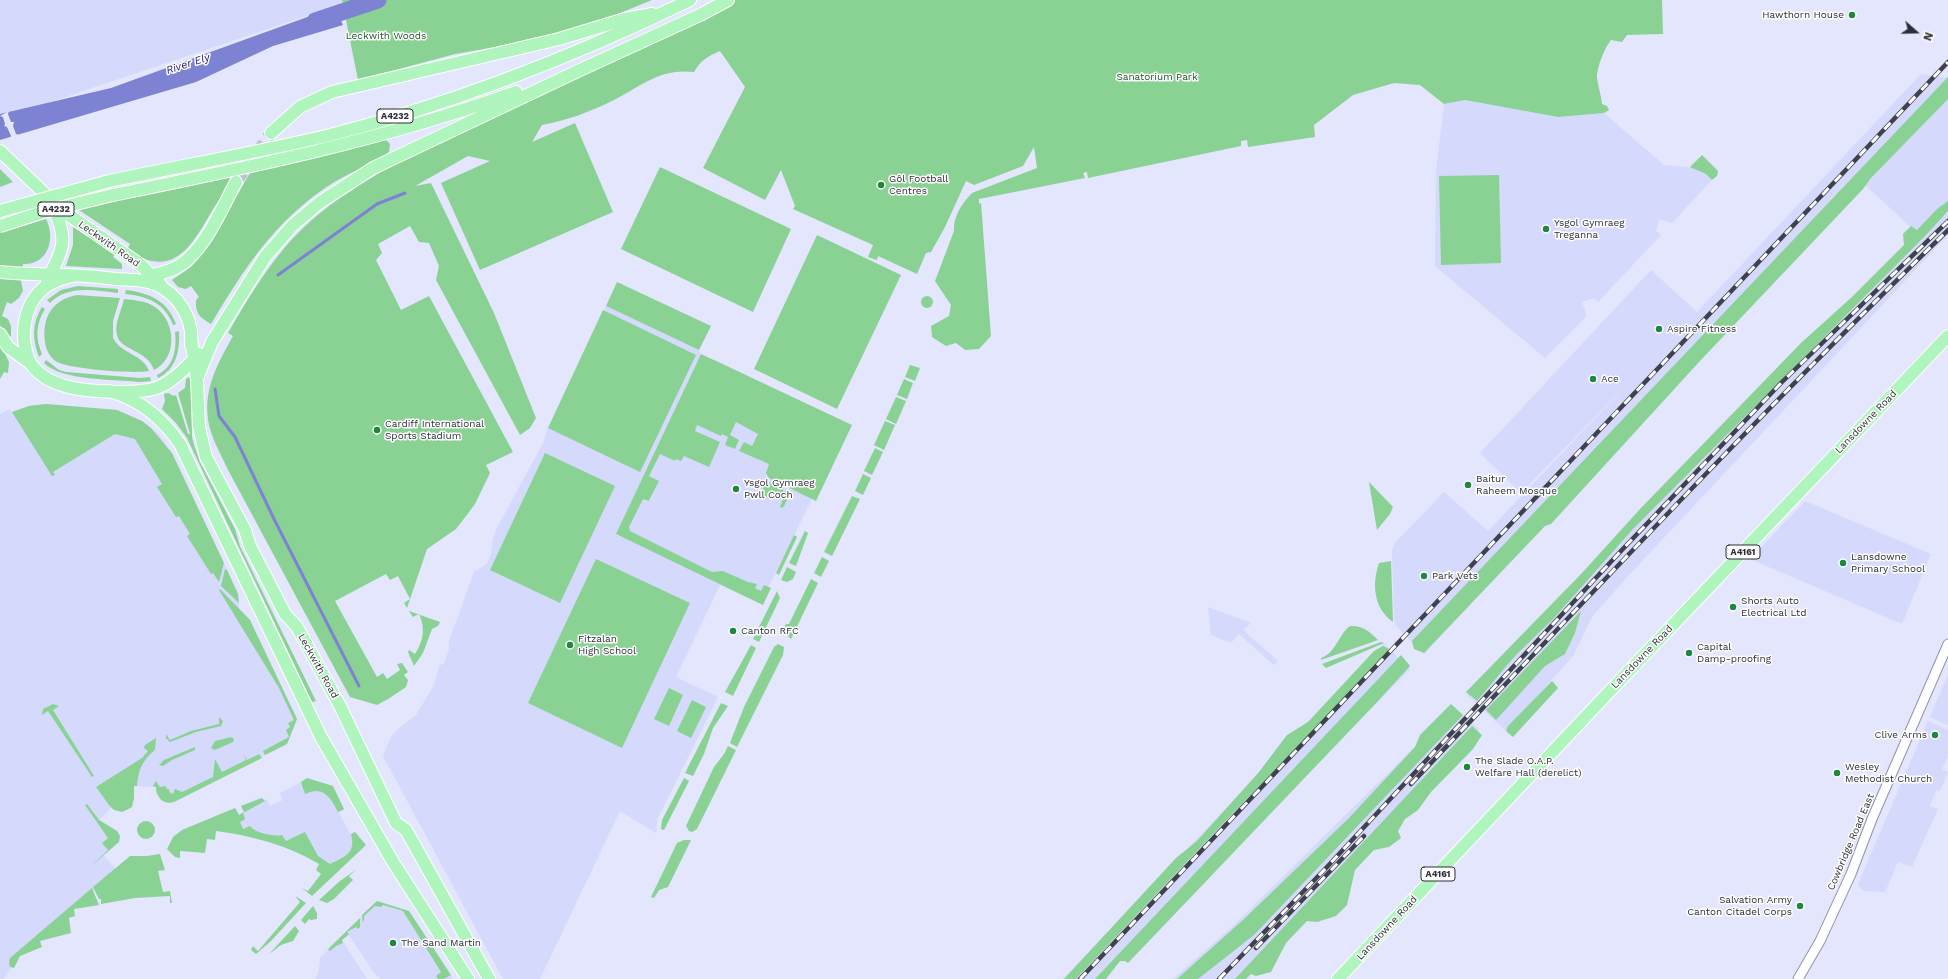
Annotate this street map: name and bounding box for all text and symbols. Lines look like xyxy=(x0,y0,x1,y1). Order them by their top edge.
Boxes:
place label: Hawthorn House xyxy=(1762,9,1844,21)
marker: Hawthorn House xyxy=(1847,10,1857,20)
north arrow xyxy=(1896,12,1936,52)
park label: Leckwith Woods xyxy=(346,30,426,42)
text: N xyxy=(1920,30,1935,42)
water label: River Ely xyxy=(164,51,212,77)
park label: Sanatorium Park xyxy=(1116,71,1198,83)
road number: A4232 xyxy=(377,109,413,123)
place label: Gôl Football Centres xyxy=(889,173,948,196)
marker: Gôl Football Centres xyxy=(876,180,886,190)
road number: A4232 xyxy=(38,202,74,216)
place label: Ysgol Gymraeg Treganna xyxy=(1554,217,1625,240)
street label: Leckwith Road xyxy=(76,218,142,270)
marker: Ysgol Gymraeg Treganna xyxy=(1541,224,1551,234)
place label: Aspire Fitness xyxy=(1667,323,1736,335)
marker: Aspire Fitness xyxy=(1654,324,1664,334)
place label: Ace xyxy=(1601,373,1619,385)
marker: Ace xyxy=(1588,374,1598,384)
street label: Lansdowne Road xyxy=(1833,388,1899,456)
place label: Cardiff International Sports Stadium xyxy=(385,418,484,442)
marker: Cardiff International Sports Stadium xyxy=(372,425,382,435)
place label: Baitur Raheem Mosque xyxy=(1476,473,1557,496)
place label: Ysgol Gymraeg Pwll Coch xyxy=(744,477,815,500)
marker: Baitur Raheem Mosque xyxy=(1463,480,1473,490)
marker: Ysgol Gymraeg Pwll Coch xyxy=(731,484,741,494)
road number: A4161 xyxy=(1726,545,1760,559)
place label: Lansdowne Primary School xyxy=(1851,551,1925,574)
marker: Lansdowne Primary School xyxy=(1838,558,1848,568)
place label: Park Vets xyxy=(1432,570,1478,582)
marker: Park Vets xyxy=(1419,571,1429,581)
place label: Shorts Auto Electrical Ltd xyxy=(1741,595,1806,618)
marker: Shorts Auto Electrical Ltd xyxy=(1728,602,1738,612)
street label: Lansdowne Road xyxy=(1609,623,1675,691)
place label: Canton RFC xyxy=(741,625,799,637)
marker: Canton RFC xyxy=(728,626,738,636)
street label: Leckwith Road xyxy=(295,632,341,700)
place label: Fitzalan High School xyxy=(578,633,636,656)
marker: Fitzalan High School xyxy=(565,640,575,650)
place label: Capital Damp-proofing xyxy=(1697,641,1771,664)
marker: Capital Damp-proofing xyxy=(1684,648,1694,658)
place label: Clive Arms xyxy=(1875,729,1927,741)
marker: Clive Arms xyxy=(1930,730,1940,740)
place label: The Slade O.A.P. Welfare Hall (derelict) xyxy=(1475,755,1581,778)
place label: Wesley Methodist Church xyxy=(1845,761,1932,784)
marker: The Slade O.A.P. Welfare Hall (derelict) xyxy=(1462,762,1472,772)
marker: Wesley Methodist Church xyxy=(1832,768,1842,778)
street label: Cowbridge Road East xyxy=(1825,792,1877,892)
road number: A4161 xyxy=(1421,867,1455,881)
street label: Lansdowne Road xyxy=(1354,893,1420,963)
place label: Salvation Army Canton Citadel Corps xyxy=(1687,894,1792,918)
marker: Salvation Army Canton Citadel Corps xyxy=(1795,901,1805,911)
place label: The Sand Martin xyxy=(401,937,481,949)
marker: The Sand Martin xyxy=(388,938,398,948)

